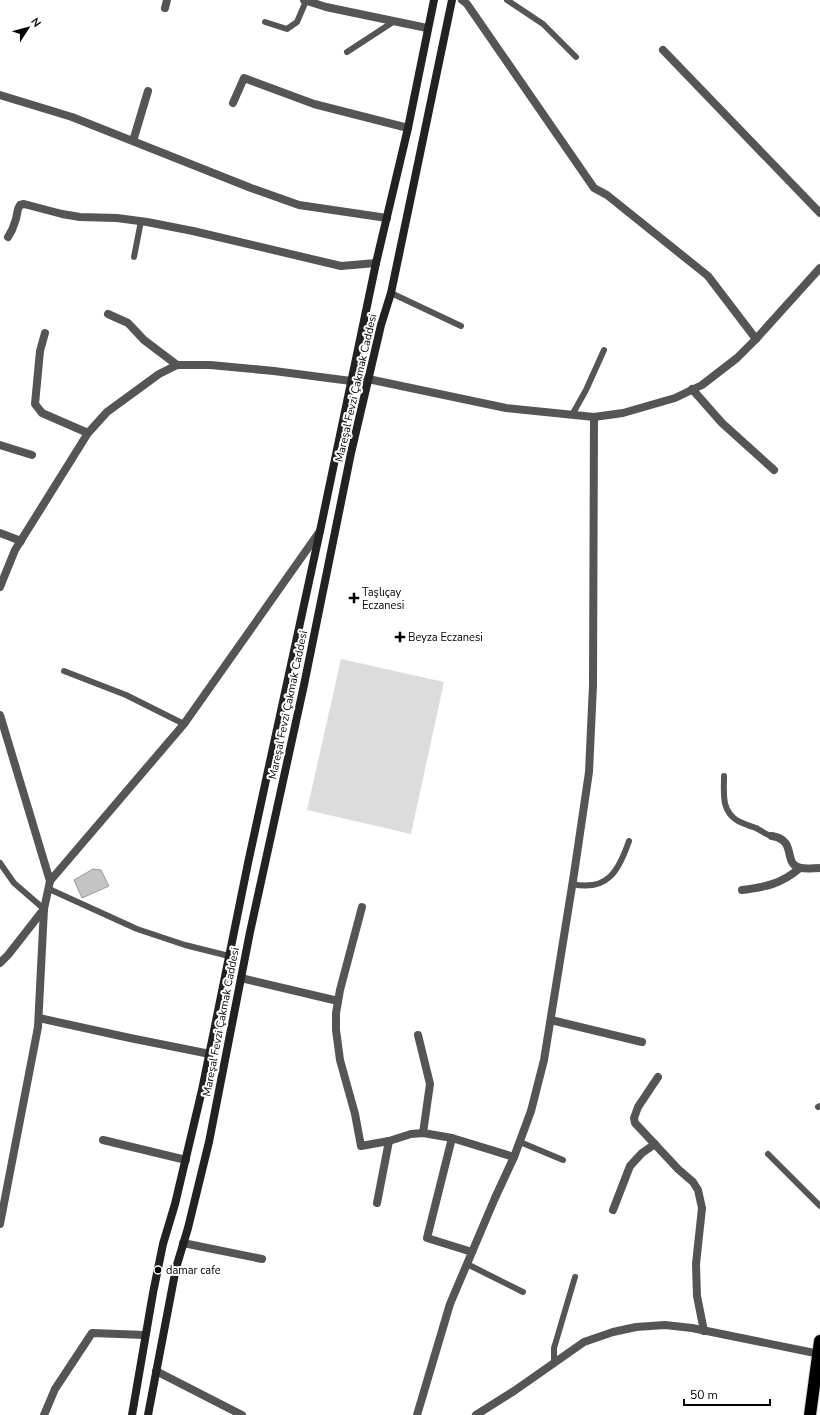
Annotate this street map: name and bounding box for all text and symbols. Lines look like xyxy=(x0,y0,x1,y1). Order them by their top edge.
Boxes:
north arrow xyxy=(8,8,48,48)
text: N xyxy=(27,15,44,30)
street label: Mareşal Fevzi Çakmak Caddesi xyxy=(332,312,380,464)
place label: Taşlıçay Eczanesi xyxy=(362,585,404,613)
marker: Taşlıçay Eczanesi xyxy=(349,593,359,603)
street label: Mareşal Fevzi Çakmak Caddesi xyxy=(265,629,311,781)
place label: Beyza Eczanesi xyxy=(408,630,483,645)
marker: Beyza Eczanesi xyxy=(395,632,405,642)
street label: Mareşal Fevzi Çakmak Caddesi xyxy=(199,946,243,1098)
place label: damar cafe xyxy=(166,1263,221,1278)
marker: damar cafe xyxy=(153,1265,163,1275)
scale bar xyxy=(684,1381,770,1407)
text: 50 m xyxy=(690,1387,718,1403)

